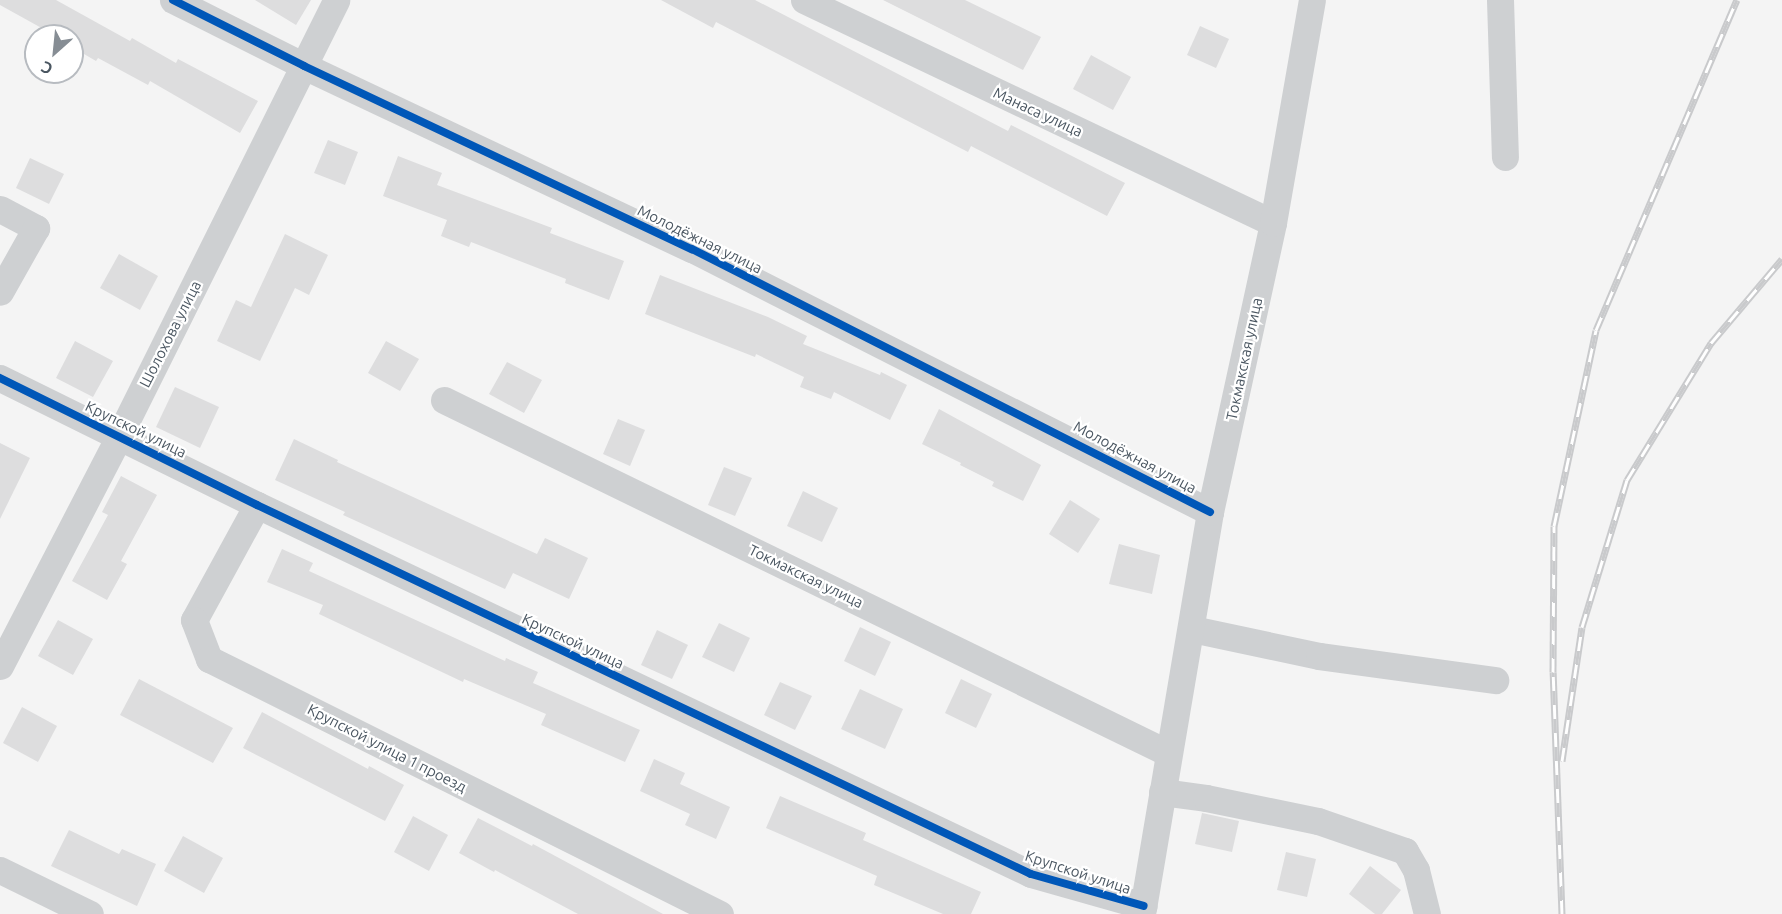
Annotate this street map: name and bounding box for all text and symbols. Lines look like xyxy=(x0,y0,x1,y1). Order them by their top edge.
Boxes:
north arrow xyxy=(24,24,84,84)
text: С xyxy=(38,58,55,79)
street label: Манаса улица xyxy=(991,83,1085,141)
street label: Молодёжная улица xyxy=(635,201,765,277)
street label: Шолохова улица xyxy=(135,278,205,390)
street label: Токмакская улица xyxy=(1222,296,1266,422)
street label: Крупской улица xyxy=(82,397,190,461)
street label: Молодёжная улица xyxy=(1070,417,1200,497)
street label: Токмакская улица xyxy=(746,540,866,612)
street label: Крупской улица xyxy=(519,610,627,672)
street label: Крупской улица 1 проезд xyxy=(304,700,470,796)
street label: Крупской улица xyxy=(1023,846,1133,898)

